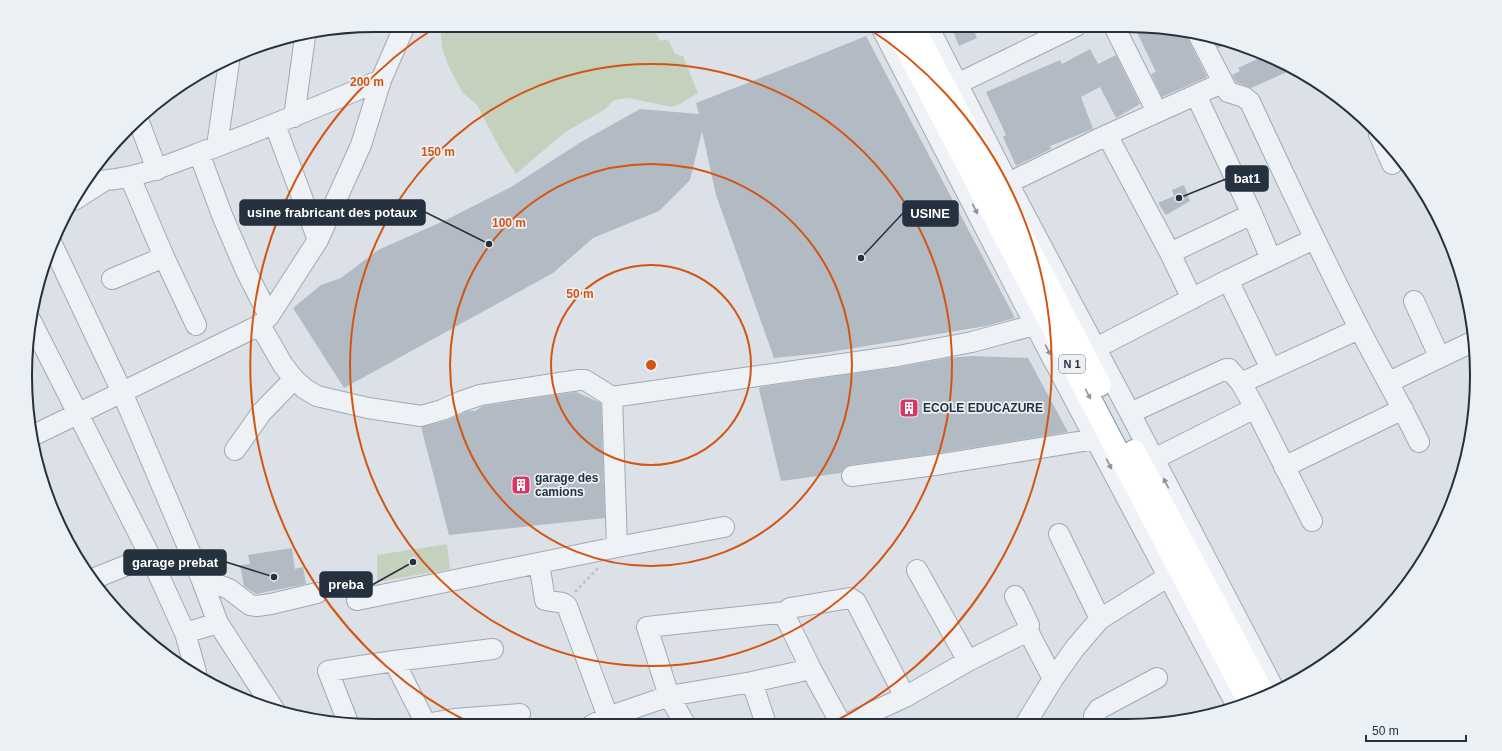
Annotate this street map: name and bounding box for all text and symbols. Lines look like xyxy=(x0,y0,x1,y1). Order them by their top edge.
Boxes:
text: 200 m xyxy=(350,75,384,89)
text: 150 m xyxy=(421,145,455,159)
callout: bat1 xyxy=(1226,166,1268,191)
text: bat1 xyxy=(1234,171,1260,186)
callout: usine frabricant des potaux xyxy=(240,200,425,225)
callout: USINE xyxy=(903,201,958,226)
one-way arrow xyxy=(972,203,979,215)
text: usine frabricant des potaux xyxy=(247,205,418,220)
text: USINE xyxy=(910,206,950,221)
text: 100 m xyxy=(492,216,526,230)
text: 50 m xyxy=(566,287,594,301)
one-way arrow xyxy=(1044,344,1051,356)
road number: N 1 xyxy=(1059,355,1085,373)
centre of rings xyxy=(644,358,658,372)
one-way arrow xyxy=(1085,389,1091,400)
building icon: ECOLE EDUCAZURE xyxy=(898,397,920,419)
place label: ECOLE EDUCAZURE xyxy=(923,401,1043,415)
one-way arrow xyxy=(1106,458,1113,470)
place label: garage des camions xyxy=(535,471,599,499)
building icon: garage des camions xyxy=(510,474,532,496)
one-way arrow xyxy=(1163,477,1169,489)
callout: garage prebat xyxy=(124,550,226,575)
text: garage prebat xyxy=(132,555,219,570)
callout: preba xyxy=(320,572,372,597)
text: preba xyxy=(328,577,364,592)
scale bar xyxy=(1366,717,1466,743)
text: 50 m xyxy=(1372,724,1399,738)

